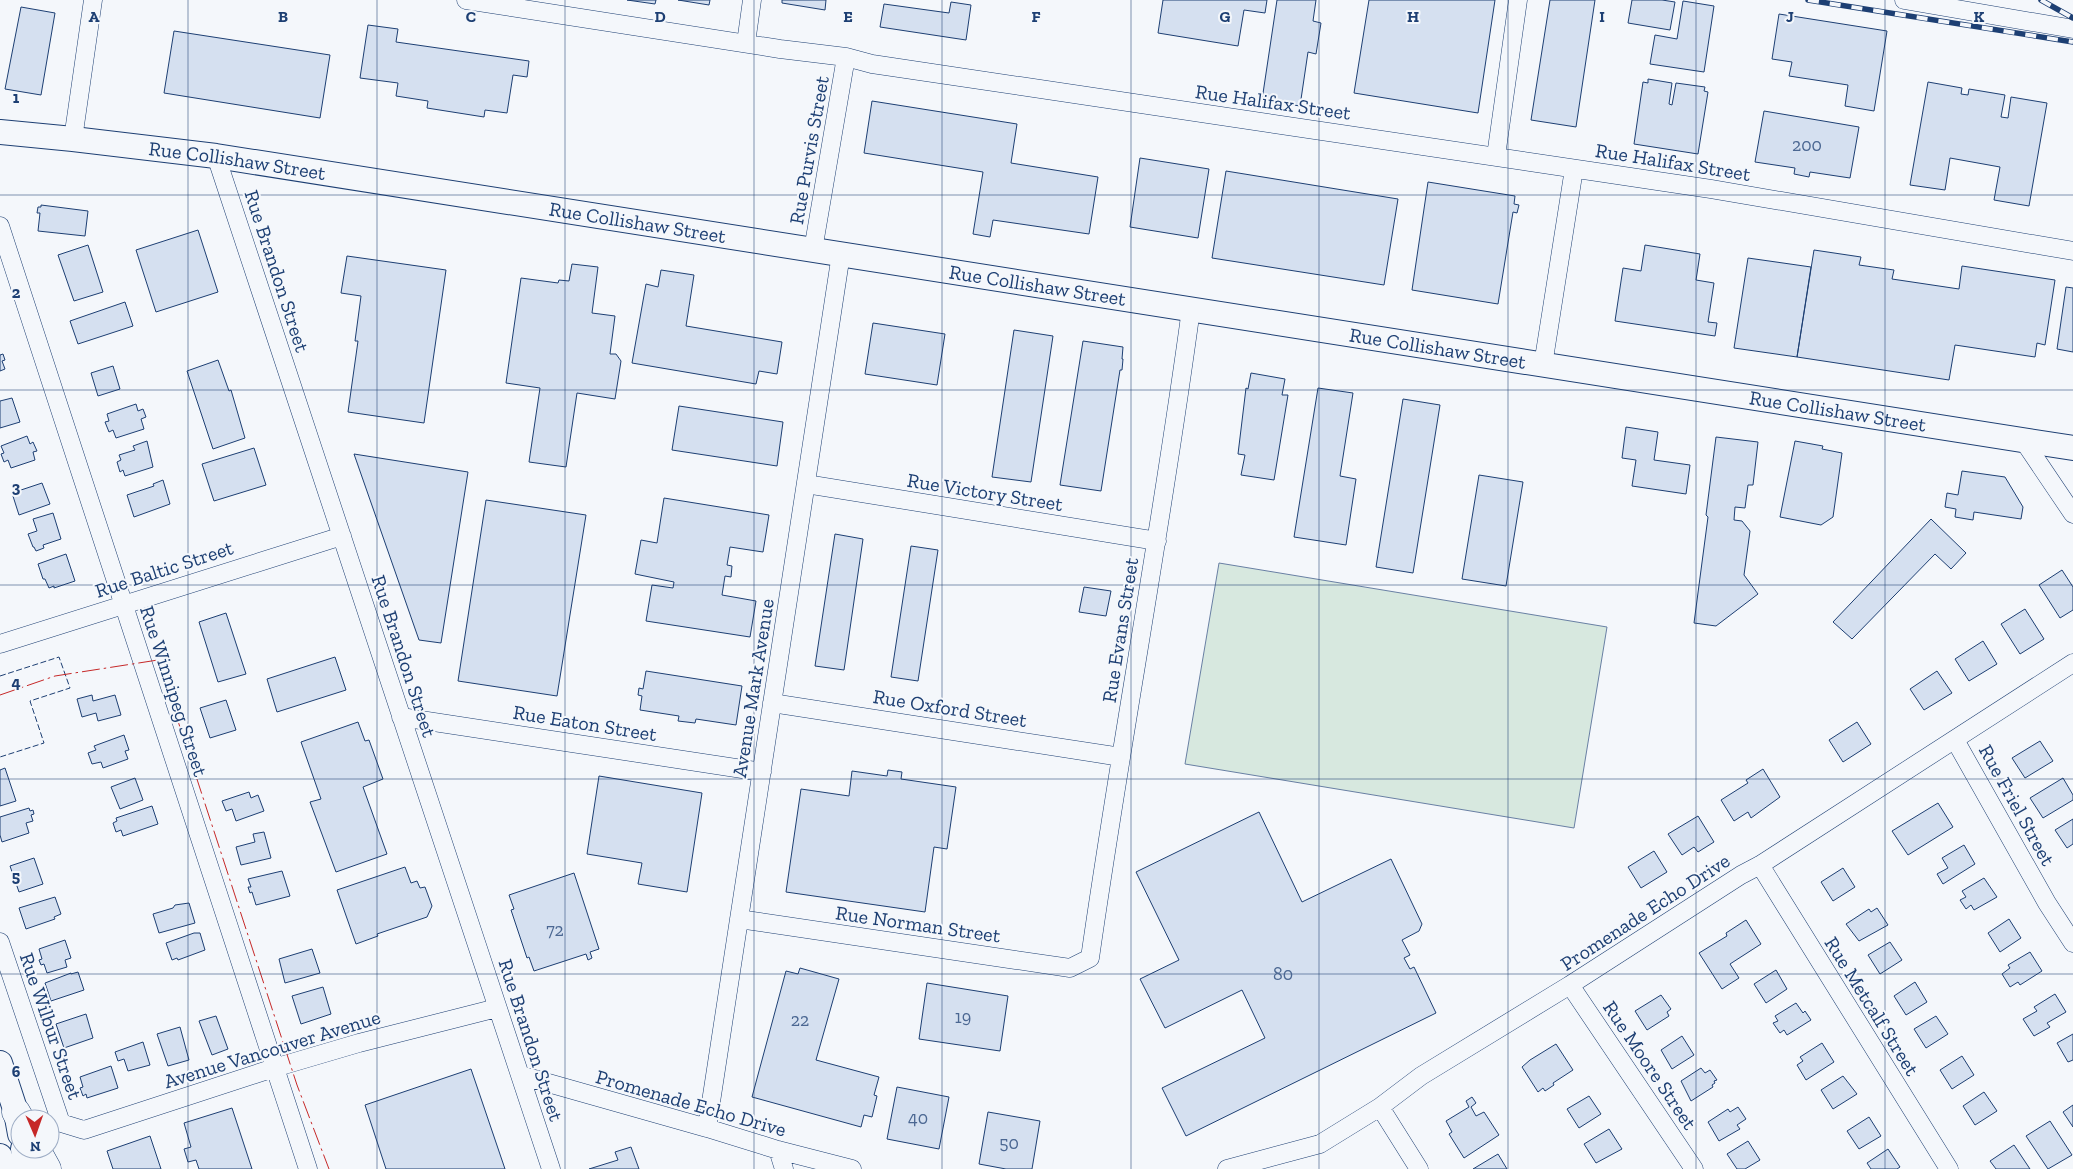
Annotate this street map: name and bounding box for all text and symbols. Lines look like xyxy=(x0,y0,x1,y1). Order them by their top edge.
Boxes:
text: A xyxy=(89,7,100,26)
text: B xyxy=(278,7,288,26)
text: C xyxy=(466,7,476,26)
text: D xyxy=(654,7,666,26)
text: E xyxy=(843,7,853,26)
text: F xyxy=(1031,7,1041,26)
text: G xyxy=(1220,7,1231,26)
text: H xyxy=(1407,7,1419,26)
text: I xyxy=(1599,7,1605,26)
text: J xyxy=(1786,7,1794,26)
text: K xyxy=(1974,7,1985,26)
street label: Rue Purvis Street xyxy=(784,73,834,226)
street label: Rue Halifax Street xyxy=(1194,79,1353,125)
text: 1 xyxy=(13,88,20,107)
house number: 200 xyxy=(1792,134,1822,156)
street label: Rue Collishaw Street xyxy=(148,136,328,185)
street label: Rue Halifax Street xyxy=(1594,138,1753,186)
street label: Rue Brandon Street xyxy=(239,187,315,356)
street label: Rue Collishaw Street xyxy=(548,197,728,248)
street label: Rue Collishaw Street xyxy=(948,259,1128,311)
text: 2 xyxy=(12,283,21,302)
street label: Rue Collishaw Street xyxy=(1348,322,1528,374)
street label: Rue Collishaw Street xyxy=(1748,385,1928,437)
street label: Rue Victory Street xyxy=(905,468,1065,516)
text: 3 xyxy=(12,478,21,497)
street label: Rue Baltic Street xyxy=(92,535,237,603)
street label: Rue Evans Street xyxy=(1097,555,1143,704)
street label: Rue Brandon Street xyxy=(366,572,442,741)
street label: Avenue Mark Avenue xyxy=(727,597,779,779)
street label: Rue Winnipeg Street xyxy=(135,603,213,780)
text: 4 xyxy=(11,673,21,692)
street label: Rue Oxford Street xyxy=(871,684,1029,732)
street label: Rue Eaton Street xyxy=(511,700,659,746)
street label: Rue Friel Street xyxy=(1974,740,2060,870)
street label: Promenade Echo Drive xyxy=(1556,848,1734,976)
text: 5 xyxy=(12,867,20,886)
street label: Rue Norman Street xyxy=(834,901,1002,948)
house number: 72 xyxy=(546,919,564,941)
street label: Rue Metcalf Street xyxy=(1820,932,1925,1080)
street label: Rue Wilbur Street xyxy=(15,950,87,1103)
street label: Rue Brandon Street xyxy=(493,956,569,1125)
house number: 80 xyxy=(1273,963,1293,985)
street label: Rue Moore Street xyxy=(1598,996,1702,1134)
street label: Avenue Vancouver Avenue xyxy=(161,1005,383,1093)
house number: 19 xyxy=(955,1006,971,1028)
house number: 22 xyxy=(791,1009,809,1031)
text: 6 xyxy=(12,1062,21,1081)
street label: Promenade Echo Drive xyxy=(593,1064,789,1142)
house number: 40 xyxy=(908,1107,928,1129)
north arrow xyxy=(10,1109,60,1159)
house number: 50 xyxy=(999,1132,1019,1154)
text: N xyxy=(29,1138,41,1155)

